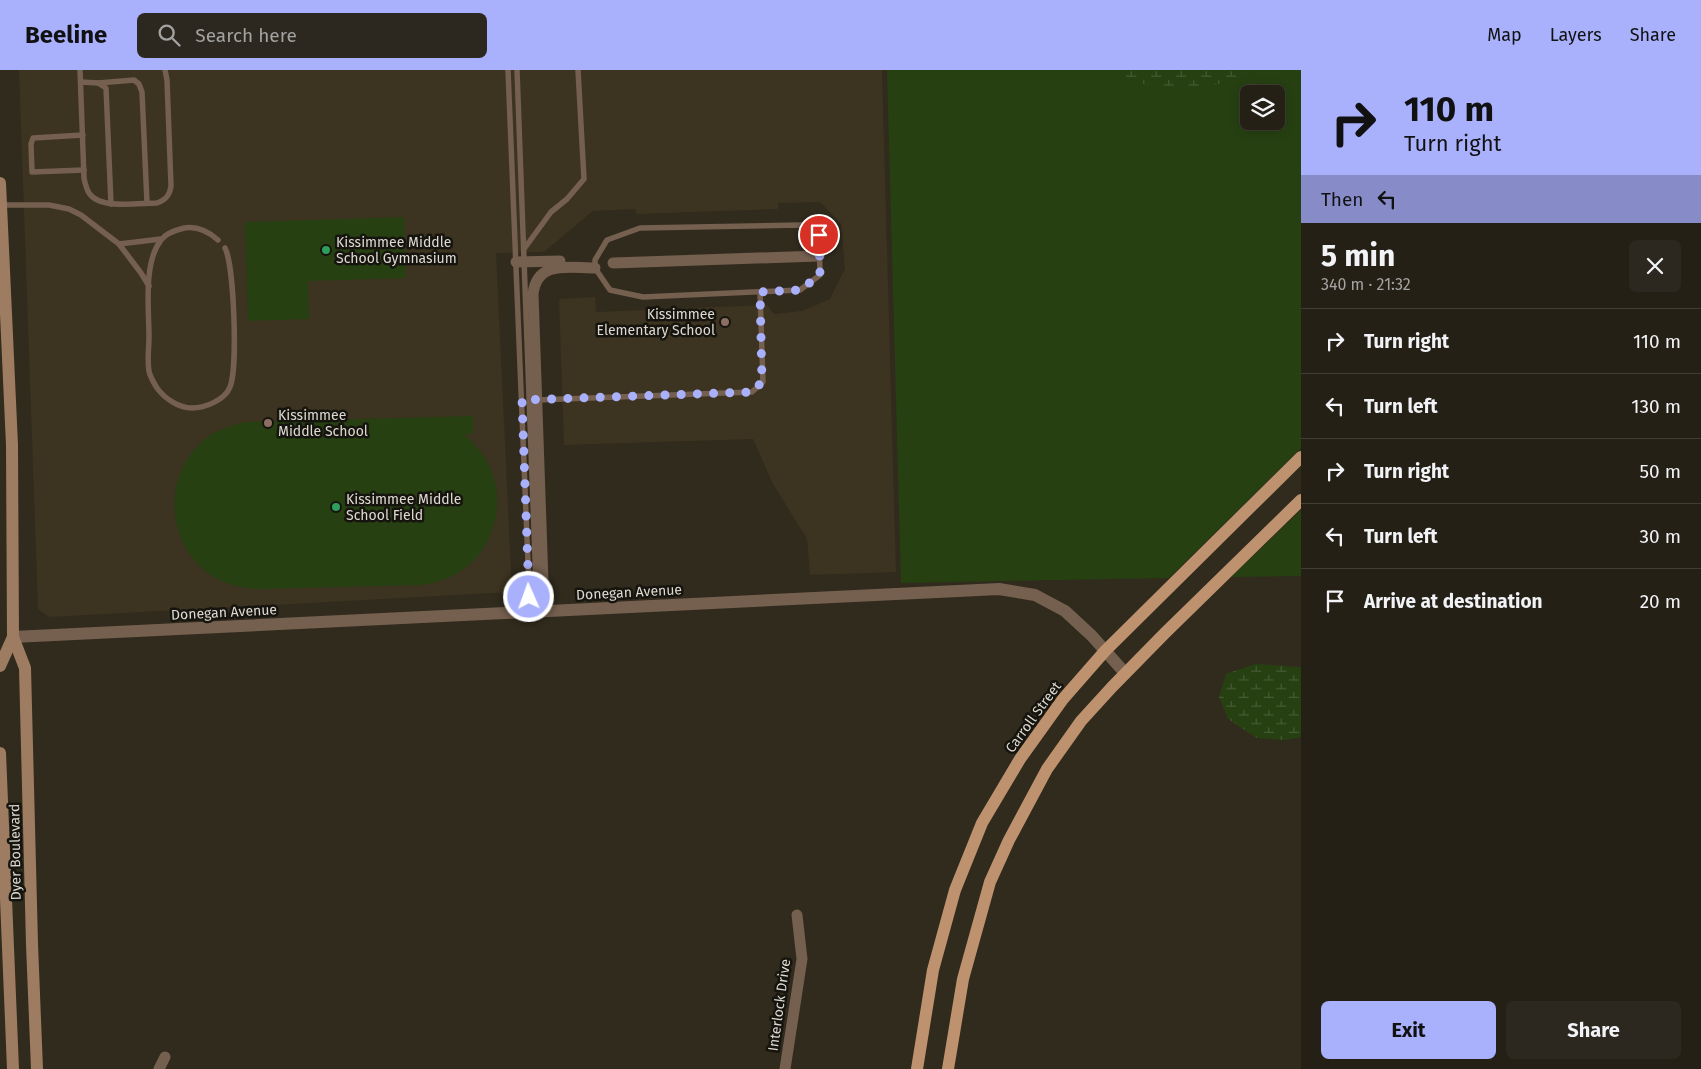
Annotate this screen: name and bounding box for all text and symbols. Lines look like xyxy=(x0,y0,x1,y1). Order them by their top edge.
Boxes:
search box xyxy=(137,13,487,58)
text: Beeline xyxy=(25,21,107,49)
icon: search xyxy=(155,21,183,49)
text: Search here xyxy=(195,24,297,47)
text: Map xyxy=(1487,24,1522,46)
text: Layers xyxy=(1550,24,1602,46)
text: Share xyxy=(1630,24,1676,46)
map controls xyxy=(1240,85,1285,130)
button: layers xyxy=(1240,85,1285,130)
text: 110 m xyxy=(1404,88,1494,130)
icon: right xyxy=(1321,90,1386,155)
text: Turn right xyxy=(1404,130,1501,157)
icon: left xyxy=(1373,185,1401,213)
text: Then xyxy=(1321,188,1363,211)
pin xyxy=(798,214,840,256)
icon: arrive xyxy=(805,221,833,249)
place label: Kissimmee Middle School Gymnasium xyxy=(336,234,457,267)
text: 5 min xyxy=(1321,238,1395,274)
button: close xyxy=(1629,240,1681,292)
marker: Kissimmee Middle School Gymnasium xyxy=(320,244,332,256)
text: 340 m · 21:32 xyxy=(1321,275,1411,294)
place label: Kissimmee Elementary School xyxy=(597,306,715,339)
marker: Kissimmee Elementary School xyxy=(719,316,731,328)
icon: right xyxy=(1321,327,1349,355)
text: Turn right xyxy=(1364,330,1449,353)
text: 110 m xyxy=(1633,330,1681,353)
icon: left xyxy=(1321,392,1349,420)
text: Turn left xyxy=(1364,395,1438,418)
text: 130 m xyxy=(1631,395,1681,418)
place label: Kissimmee Middle School xyxy=(278,407,368,440)
marker: Kissimmee Middle School xyxy=(262,417,274,429)
icon: right xyxy=(1321,457,1349,485)
text: Turn right xyxy=(1364,460,1449,483)
text: 50 m xyxy=(1640,460,1681,483)
place label: Kissimmee Middle School Field xyxy=(346,491,461,524)
marker: Kissimmee Middle School Field xyxy=(330,501,342,513)
icon: left xyxy=(1321,522,1349,550)
text: Turn left xyxy=(1364,525,1438,548)
text: 30 m xyxy=(1640,525,1681,548)
position arrow xyxy=(502,570,554,622)
street label: Donegan Avenue xyxy=(576,581,682,604)
icon: arrive xyxy=(1321,587,1349,615)
text: Arrive at destination xyxy=(1364,590,1543,613)
text: 20 m xyxy=(1640,590,1681,613)
street label: Donegan Avenue xyxy=(171,601,277,624)
street label: Carroll Street xyxy=(1002,678,1065,756)
street label: Dyer Boulevard xyxy=(6,804,25,900)
street label: Interlock Drive xyxy=(765,958,794,1052)
button: Exit xyxy=(1321,1001,1496,1059)
button: Share xyxy=(1506,1001,1681,1059)

